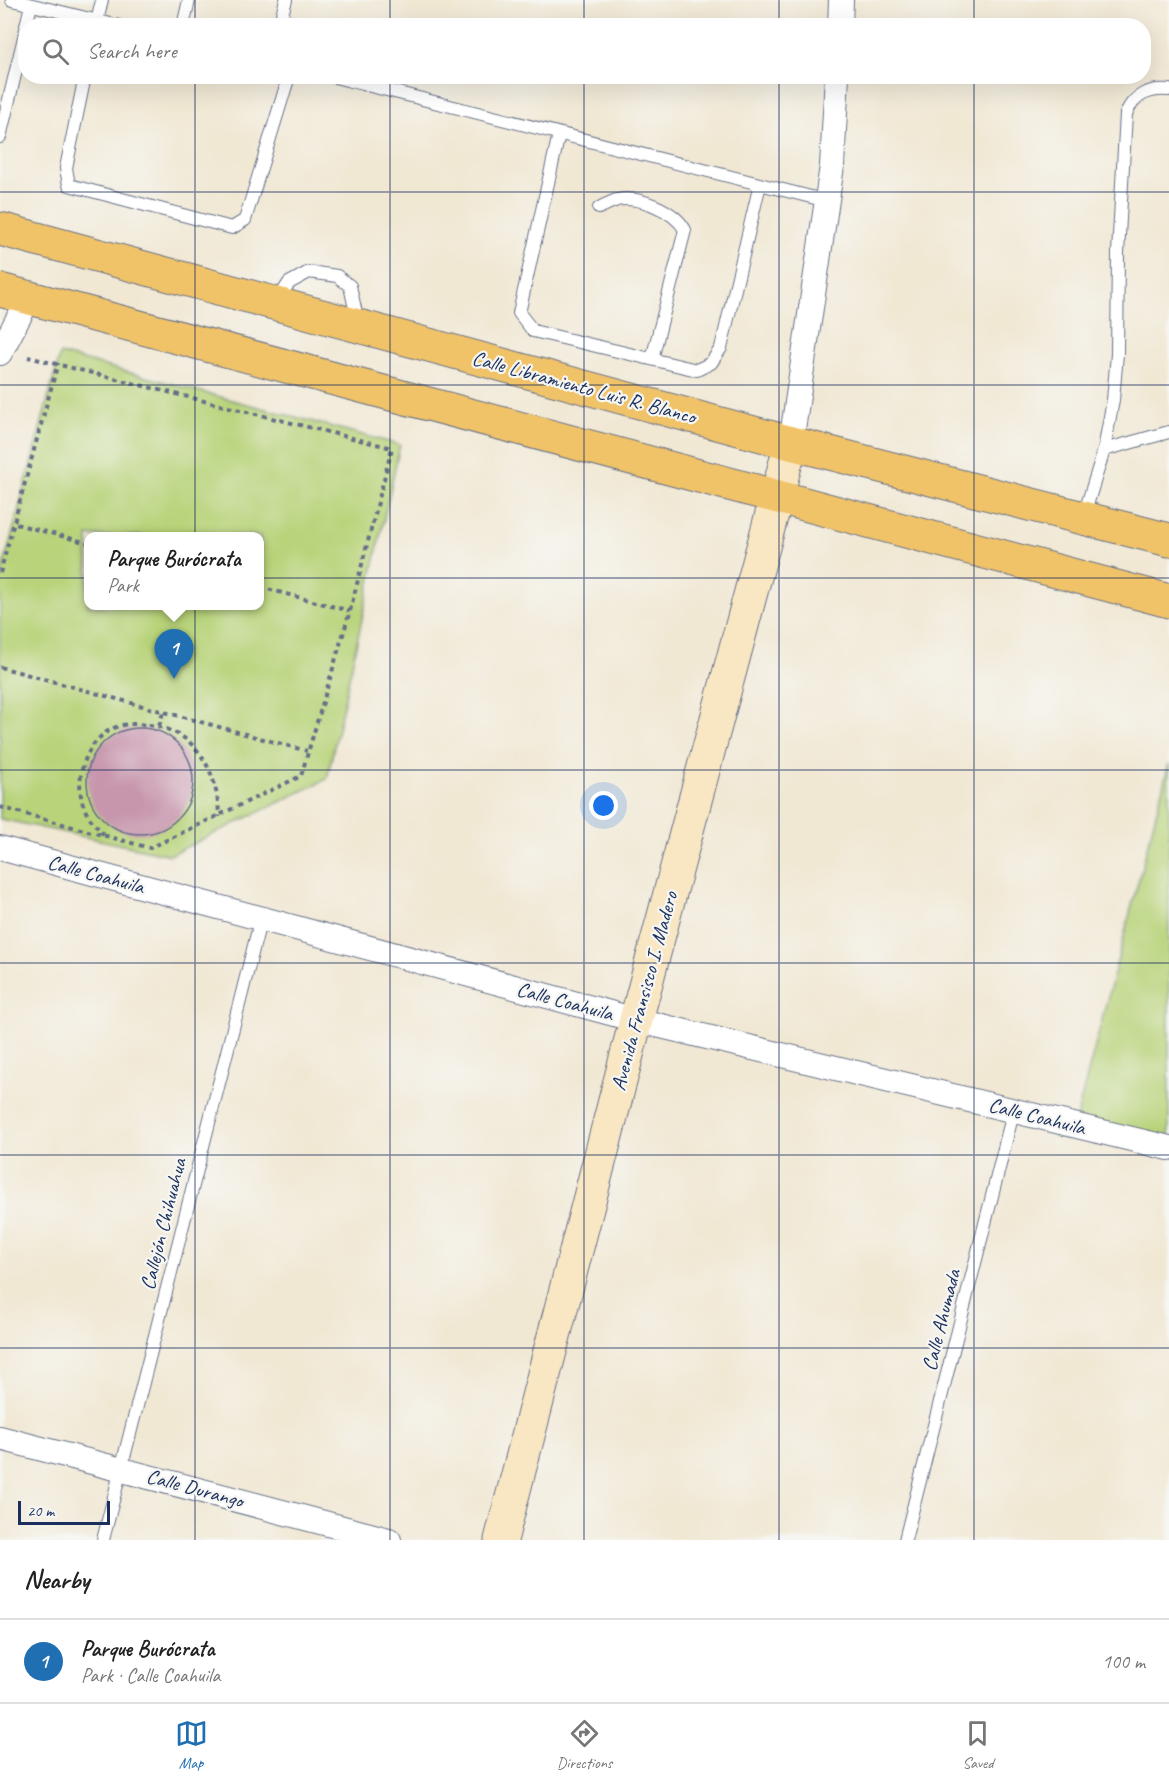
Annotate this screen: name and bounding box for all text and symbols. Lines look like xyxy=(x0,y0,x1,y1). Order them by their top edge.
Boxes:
search box xyxy=(18,18,1151,84)
icon: search xyxy=(39,35,72,68)
text: Search here xyxy=(87,37,177,65)
street label: Calle Libramiento Luis R. Blanco xyxy=(469,345,701,430)
popup xyxy=(84,532,264,610)
text: Parque Burócrata xyxy=(107,545,241,573)
text: Park xyxy=(107,573,139,598)
pin: 1 xyxy=(154,630,194,679)
your location xyxy=(589,791,618,820)
street label: Calle Coahuila xyxy=(45,849,149,900)
street label: Avenida Fransisco I. Madero xyxy=(605,887,684,1093)
street label: Calle Coahuila xyxy=(514,976,618,1027)
street label: Calle Coahuila xyxy=(986,1091,1090,1141)
street label: Callejón Chihuahua xyxy=(134,1154,192,1292)
street label: Calle Ahumada xyxy=(916,1265,967,1373)
street label: Calle Durango xyxy=(144,1463,249,1514)
scale bar xyxy=(18,1498,110,1526)
text: 20 m xyxy=(27,1501,54,1521)
text: Nearby xyxy=(24,1563,89,1596)
text: Parque Burócrata xyxy=(81,1635,215,1663)
text: 1 xyxy=(39,1649,48,1674)
text: 100 m xyxy=(1102,1649,1145,1674)
text: Park · Calle Coahuila xyxy=(81,1663,220,1688)
tab: Map xyxy=(175,1717,208,1773)
tab: Directions xyxy=(557,1717,612,1773)
tab: Saved xyxy=(961,1717,994,1773)

